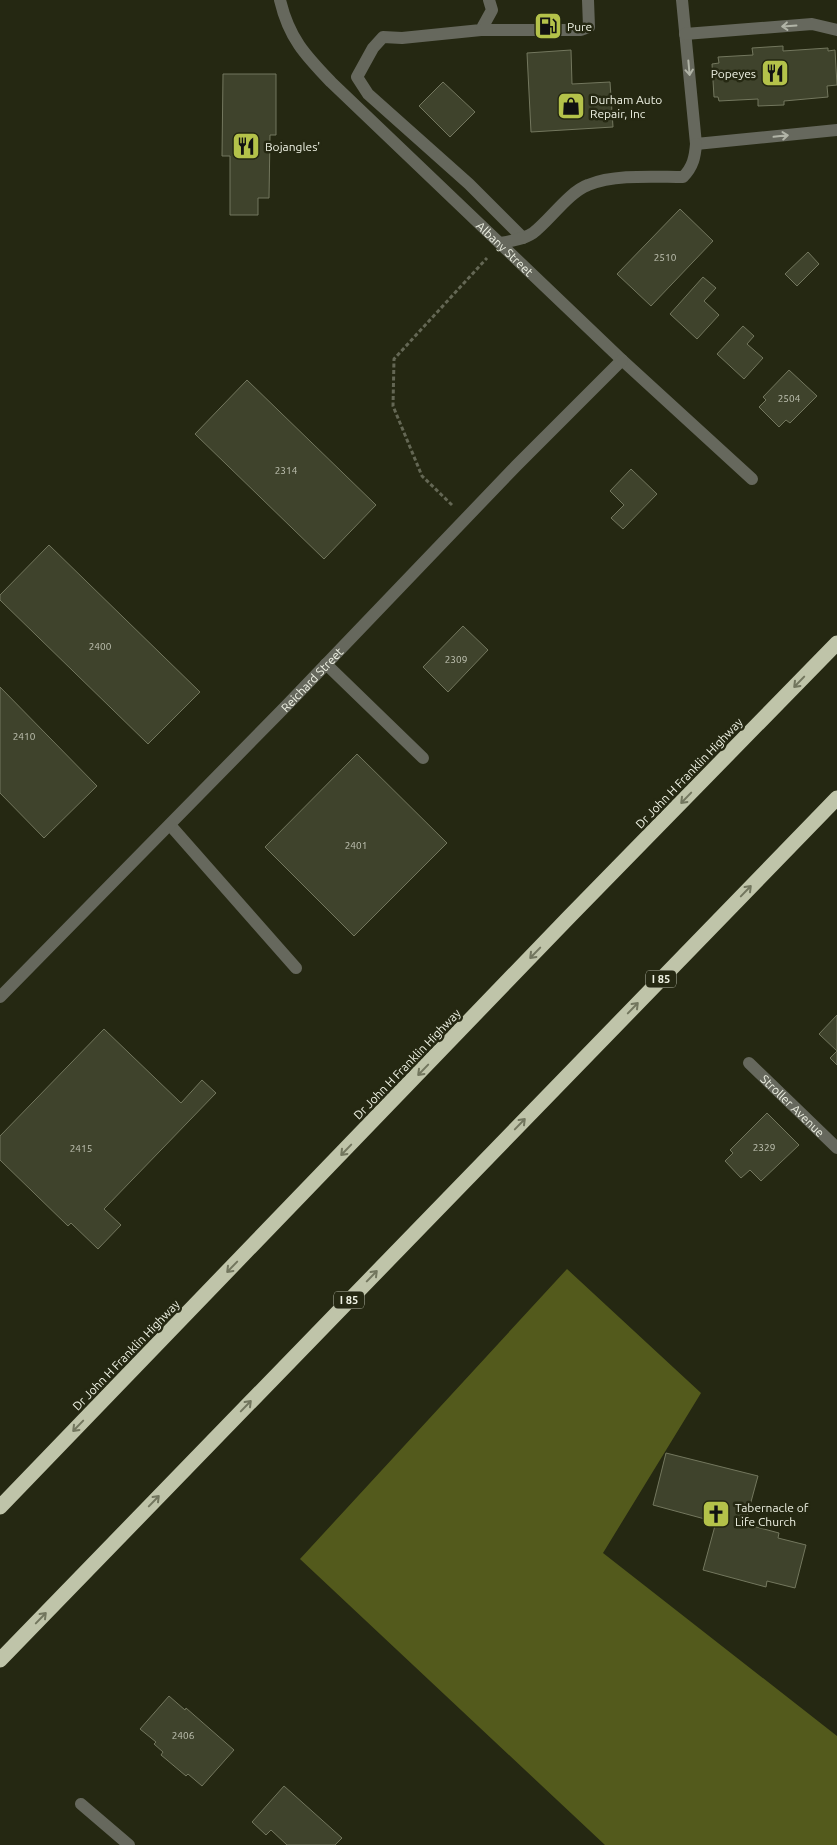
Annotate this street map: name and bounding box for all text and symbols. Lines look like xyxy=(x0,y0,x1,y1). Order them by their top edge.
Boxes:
fuel station icon: Pure xyxy=(533,11,563,41)
place label: Pure xyxy=(567,20,592,33)
one-way arrow xyxy=(781,22,797,31)
restaurant icon: Popeyes xyxy=(760,58,790,88)
one-way arrow xyxy=(684,59,693,75)
place label: Popeyes xyxy=(711,67,756,80)
shop icon: Durham Auto Repair, Inc xyxy=(556,91,586,121)
place label: Durham Auto Repair, Inc xyxy=(590,93,662,120)
restaurant icon: Bojangles' xyxy=(231,131,261,161)
one-way arrow xyxy=(773,131,789,140)
place label: Bojangles' xyxy=(265,140,320,153)
street label: Albany Street xyxy=(474,219,536,279)
house number: 2510 xyxy=(654,252,677,263)
house number: 2504 xyxy=(778,393,801,404)
house number: 2314 xyxy=(275,465,298,476)
house number: 2400 xyxy=(89,641,112,652)
street label: Reichard Street xyxy=(278,644,345,714)
house number: 2309 xyxy=(445,654,467,665)
one-way arrow xyxy=(793,676,805,688)
street label: Dr John H Franklin Highway xyxy=(633,715,745,831)
house number: 2410 xyxy=(13,731,36,742)
one-way arrow xyxy=(679,792,692,804)
house number: 2401 xyxy=(345,840,367,851)
one-way arrow xyxy=(740,885,752,897)
one-way arrow xyxy=(529,946,541,959)
road number: I 85 xyxy=(646,971,676,988)
one-way arrow xyxy=(627,1001,639,1014)
street label: Dr John H Franklin Highway xyxy=(351,1006,463,1122)
one-way arrow xyxy=(417,1064,429,1076)
street label: Stroller Avenue xyxy=(758,1072,827,1139)
one-way arrow xyxy=(513,1118,526,1130)
house number: 2329 xyxy=(753,1142,775,1153)
house number: 2415 xyxy=(70,1143,92,1154)
one-way arrow xyxy=(340,1144,352,1156)
one-way arrow xyxy=(227,1260,239,1272)
one-way arrow xyxy=(365,1271,377,1283)
road number: I 85 xyxy=(334,1292,364,1308)
street label: Dr John H Franklin Highway xyxy=(70,1297,182,1413)
one-way arrow xyxy=(240,1399,252,1412)
one-way arrow xyxy=(72,1420,84,1432)
one-way arrow xyxy=(148,1494,160,1507)
church icon: Tabernacle of Life Church xyxy=(701,1499,731,1529)
place label: Tabernacle of Life Church xyxy=(735,1501,809,1528)
one-way arrow xyxy=(35,1611,47,1624)
house number: 2406 xyxy=(172,1730,195,1741)

